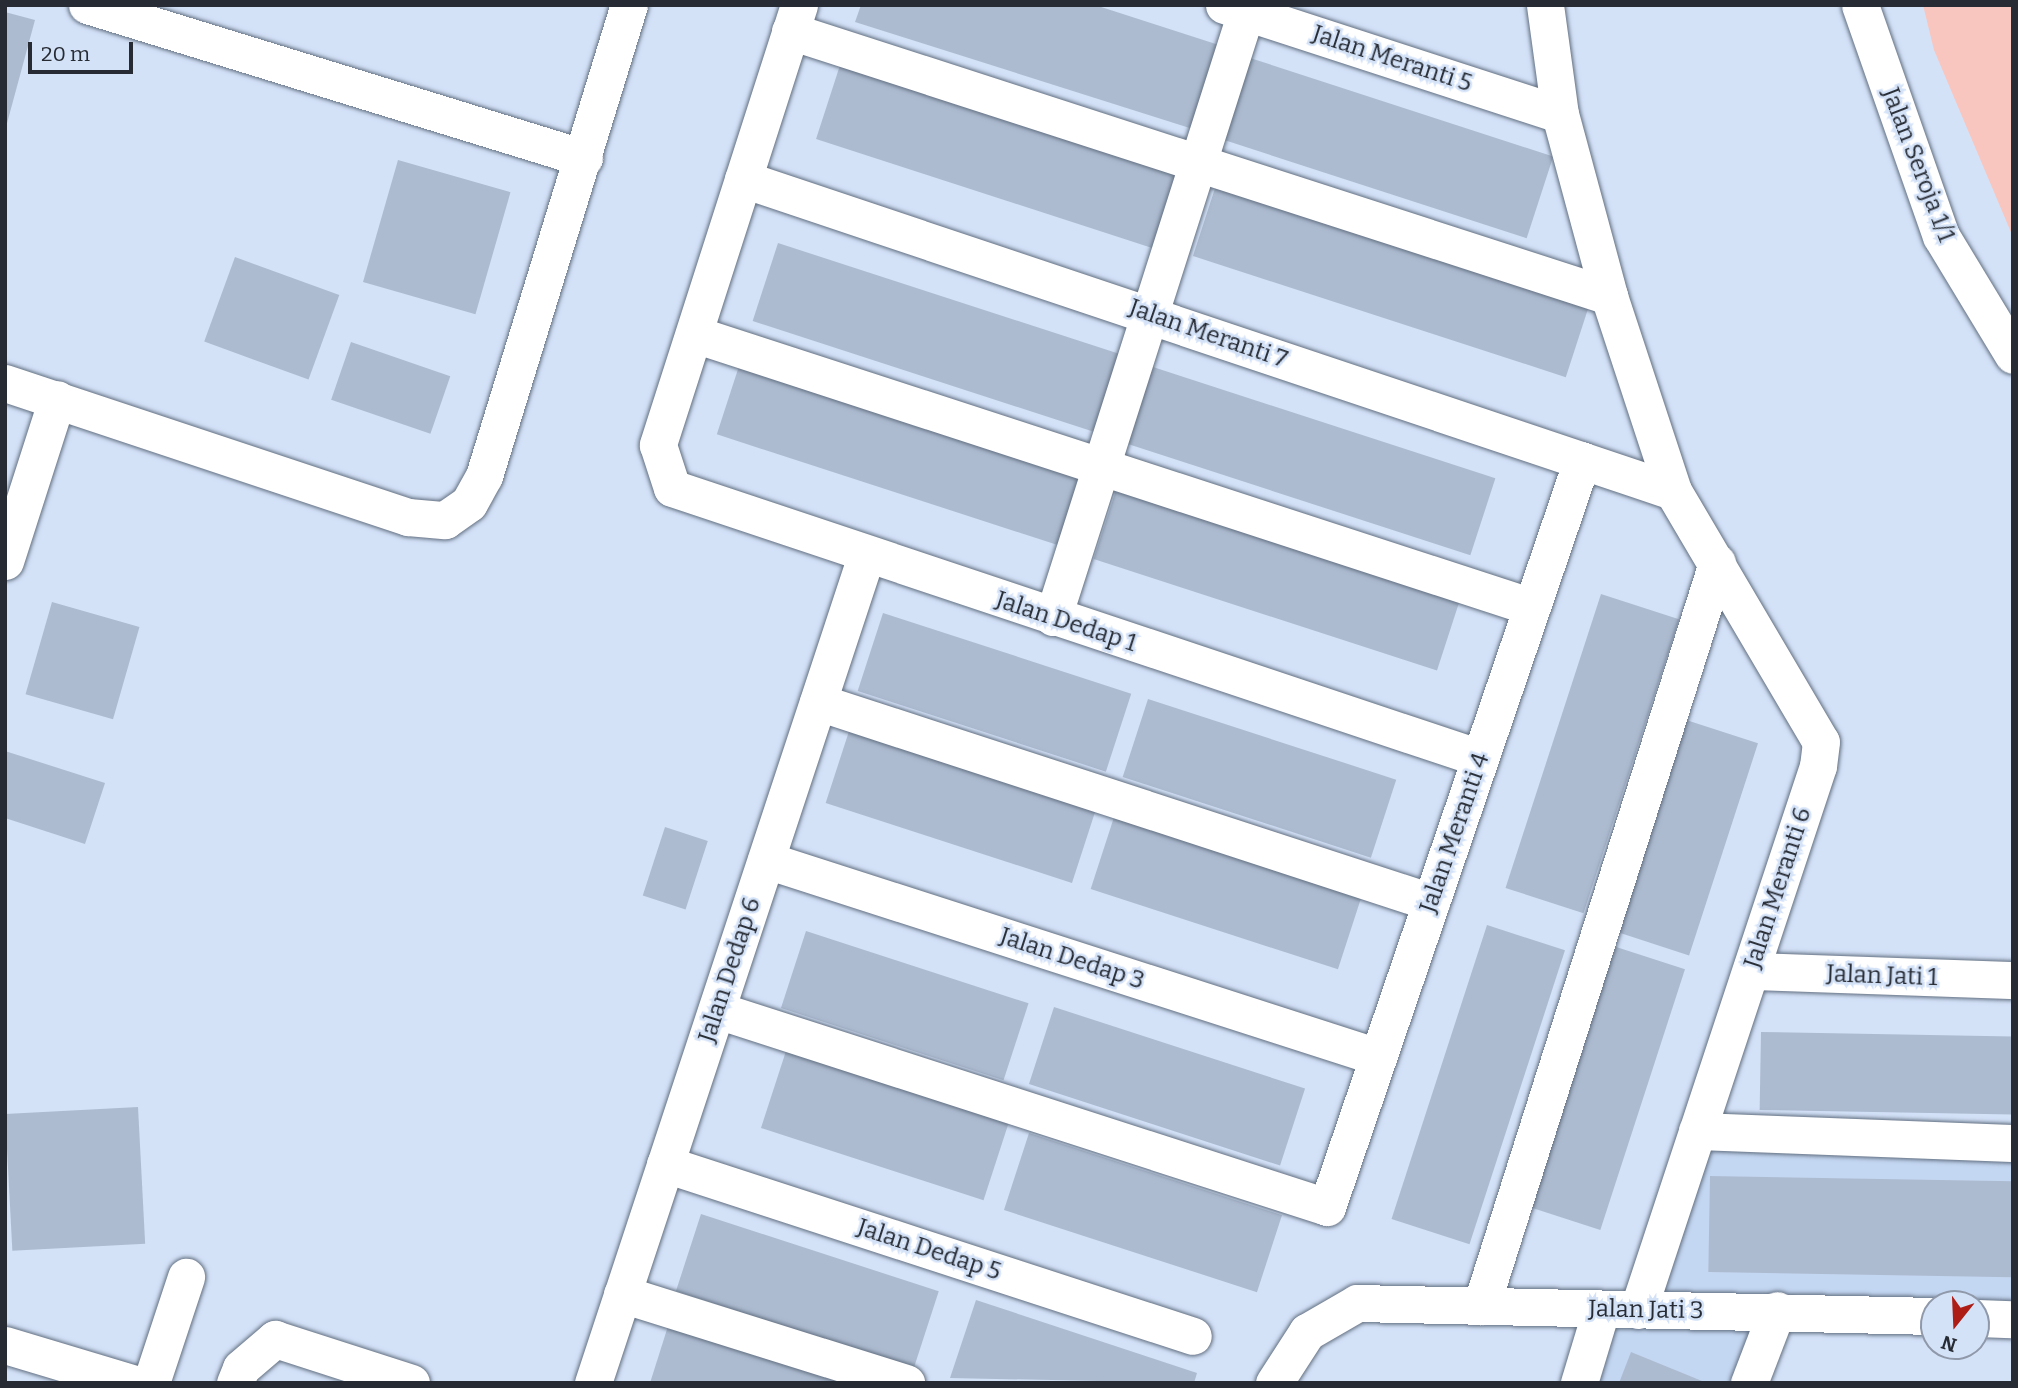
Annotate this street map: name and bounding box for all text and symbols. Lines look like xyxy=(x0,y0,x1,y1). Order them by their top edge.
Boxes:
street label: Jalan Meranti 5 xyxy=(1309,20,1475,98)
scale bar xyxy=(32,28,136,72)
text: 20 m xyxy=(41,41,90,67)
street label: Jalan Seroja 1/1 xyxy=(1875,84,1961,246)
street label: Jalan Meranti 7 xyxy=(1125,293,1291,375)
street label: Jalan Dedap 1 xyxy=(992,586,1140,658)
street label: Jalan Meranti 4 xyxy=(1414,749,1496,917)
street label: Jalan Meranti 6 xyxy=(1738,804,1818,972)
street label: Jalan Dedap 6 xyxy=(693,894,767,1046)
street label: Jalan Dedap 3 xyxy=(996,922,1148,996)
street label: Jalan Jati 1 xyxy=(1826,960,1938,992)
street label: Jalan Dedap 5 xyxy=(853,1213,1005,1287)
north arrow xyxy=(1920,1290,1990,1360)
street label: Jalan Jati 3 xyxy=(1588,1295,1704,1325)
text: N xyxy=(1938,1330,1960,1357)

